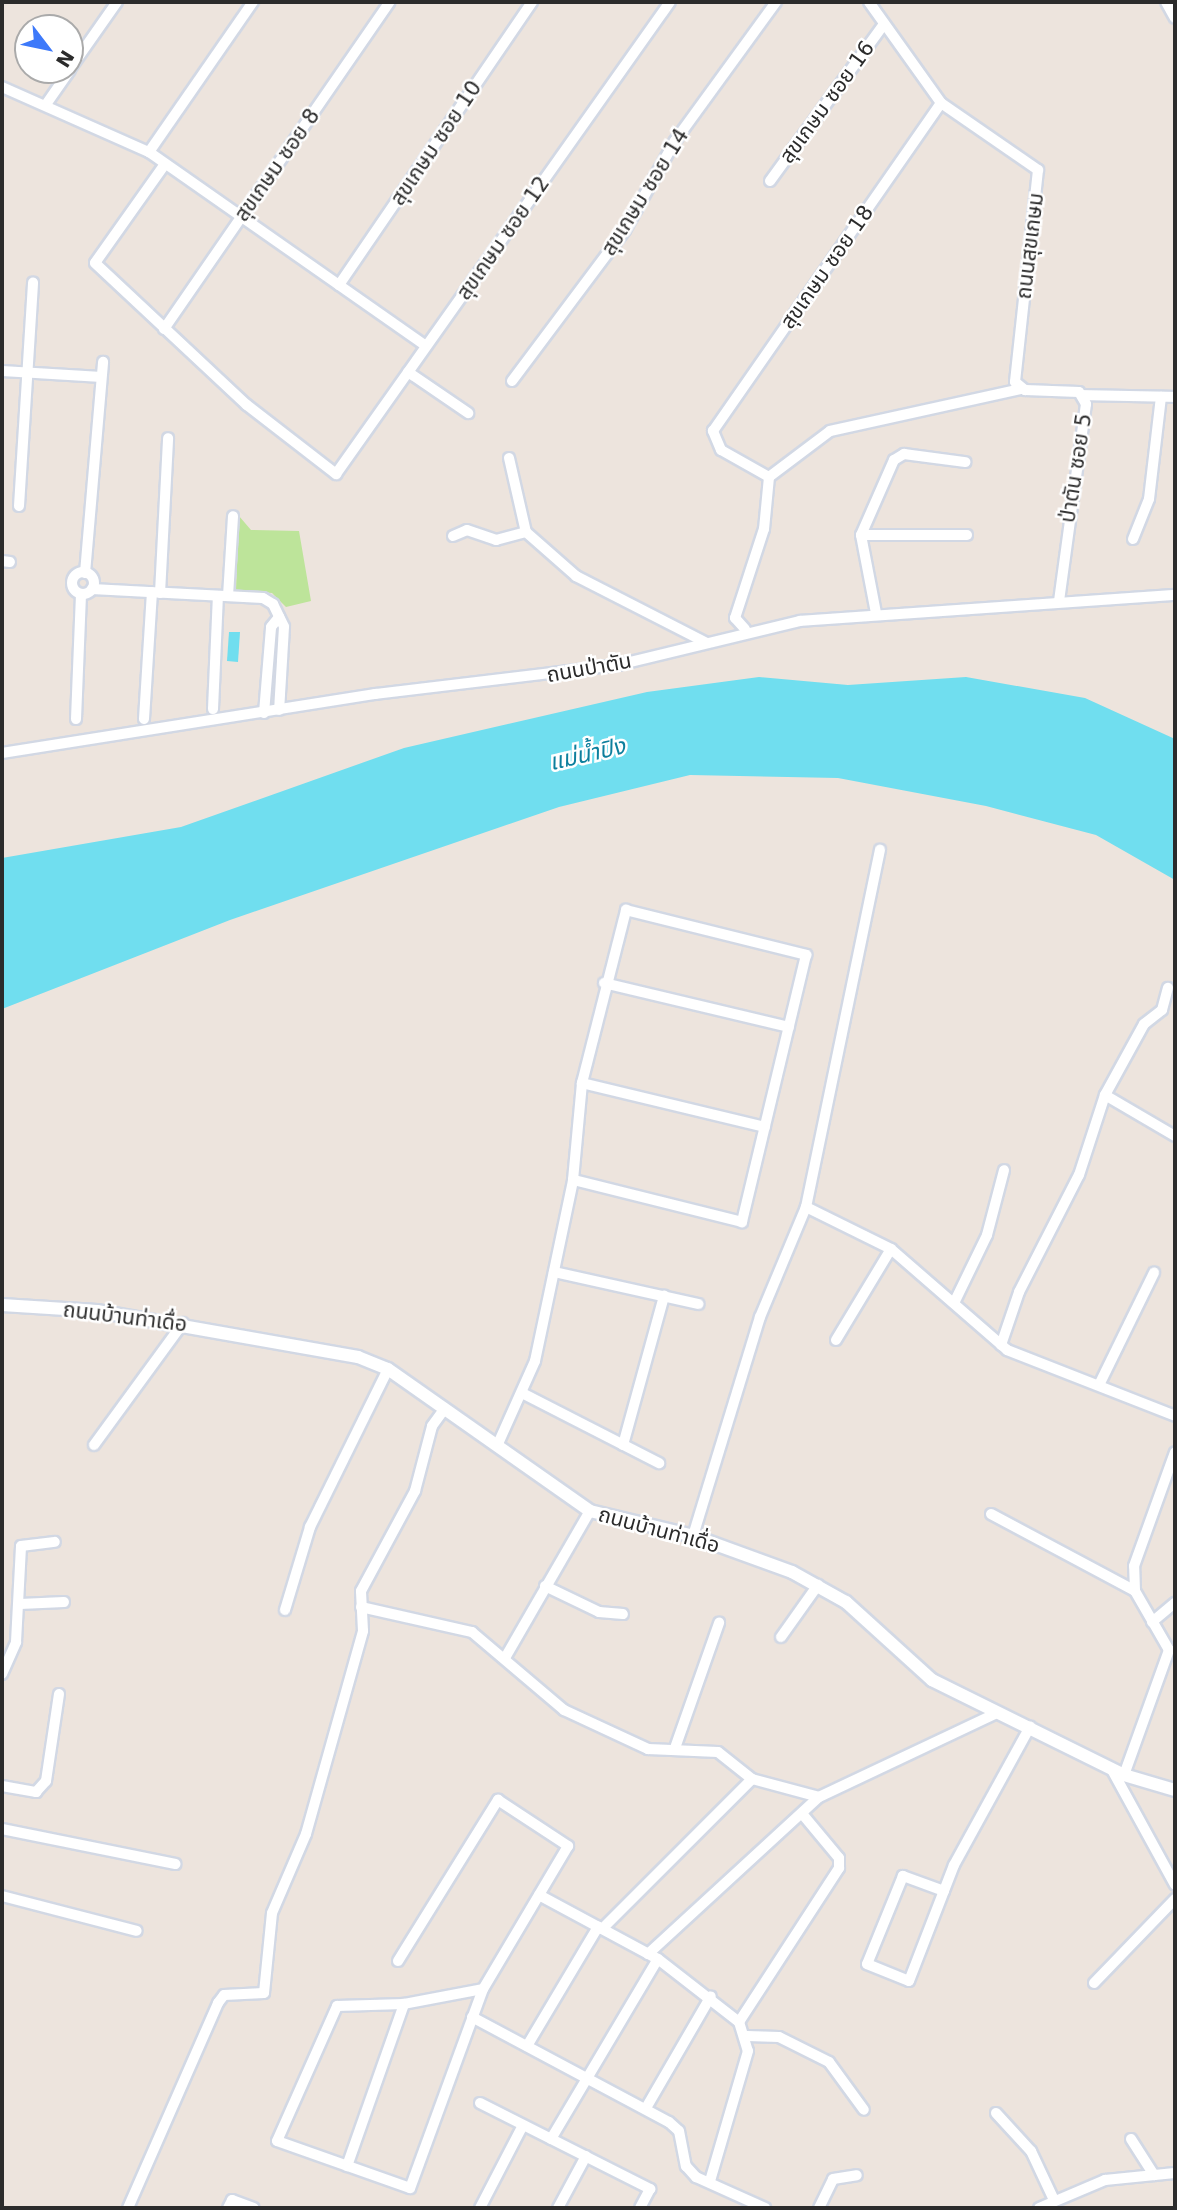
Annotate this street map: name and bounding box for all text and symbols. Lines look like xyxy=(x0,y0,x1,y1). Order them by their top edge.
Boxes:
north arrow xyxy=(14,14,84,84)
street label: สุขเกษม ซอย 16 xyxy=(774,36,880,168)
text: N xyxy=(52,46,79,72)
street label: สุขเกษม ซอย 10 xyxy=(385,76,487,210)
street label: สุขเกษม ซอย 8 xyxy=(229,104,325,226)
street label: สุขเกษม ซอย 14 xyxy=(596,124,694,260)
street label: สุขเกษม ซอย 12 xyxy=(451,171,555,305)
street label: ถนนสุขเกษม xyxy=(1011,191,1049,301)
street label: สุขเกษม ซอย 18 xyxy=(775,200,879,334)
street label: ป่าตัน ซอย 5 xyxy=(1055,412,1097,524)
street label: ถนนป่าตัน xyxy=(545,648,633,688)
water label: แม่น้ำปิง xyxy=(546,732,628,776)
street label: ถนนบ้านท่าเดื่อ xyxy=(62,1297,188,1337)
street label: ถนนบ้านท่าเดื่อ xyxy=(595,1502,723,1558)

